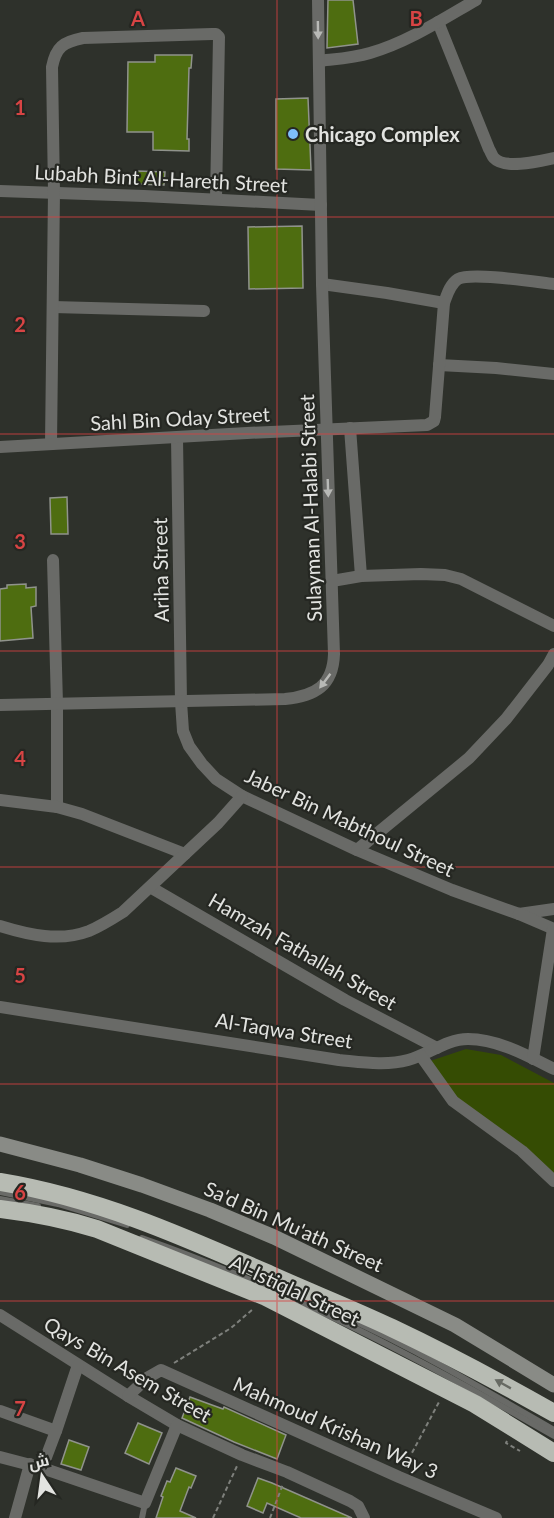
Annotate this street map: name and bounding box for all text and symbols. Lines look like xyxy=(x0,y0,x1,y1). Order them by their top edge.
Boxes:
text: A xyxy=(130,6,145,30)
text: B xyxy=(409,6,423,30)
one-way arrow xyxy=(314,21,323,40)
text: 1 xyxy=(14,95,26,119)
place label: Chicago Complex xyxy=(305,122,460,146)
marker: Chicago Complex xyxy=(286,127,300,141)
street label: Lubabh Bint Al-Hareth Street xyxy=(34,159,288,197)
text: 2 xyxy=(14,312,26,336)
street label: Sulayman Al-Halabi Street xyxy=(294,394,326,622)
street label: Sahl Bin Oday Street xyxy=(90,401,270,435)
one-way arrow xyxy=(324,479,333,498)
street label: Ariha Street xyxy=(147,518,173,622)
text: 3 xyxy=(14,529,26,553)
one-way arrow xyxy=(319,672,331,688)
text: 4 xyxy=(14,746,26,770)
street label: Jaber Bin Mabthoul Street xyxy=(242,763,458,881)
street label: Hamzah Fathallah Street xyxy=(205,887,401,1015)
text: 5 xyxy=(14,963,26,987)
street label: Al-Taqwa Street xyxy=(214,1007,354,1053)
street label: Sa'd Bin Mu'ath Street xyxy=(201,1176,387,1276)
text: 6 xyxy=(14,1180,26,1204)
street label: Al-Istiqlal Street xyxy=(226,1249,364,1331)
street label: Qays Bin Asem Street xyxy=(40,1311,216,1427)
street label: Mahmoud Krishan Way 3 xyxy=(230,1371,442,1483)
one-way arrow xyxy=(494,1379,511,1389)
text: 7 xyxy=(14,1396,26,1420)
north arrow xyxy=(12,1446,72,1506)
text: ش xyxy=(26,1449,51,1473)

